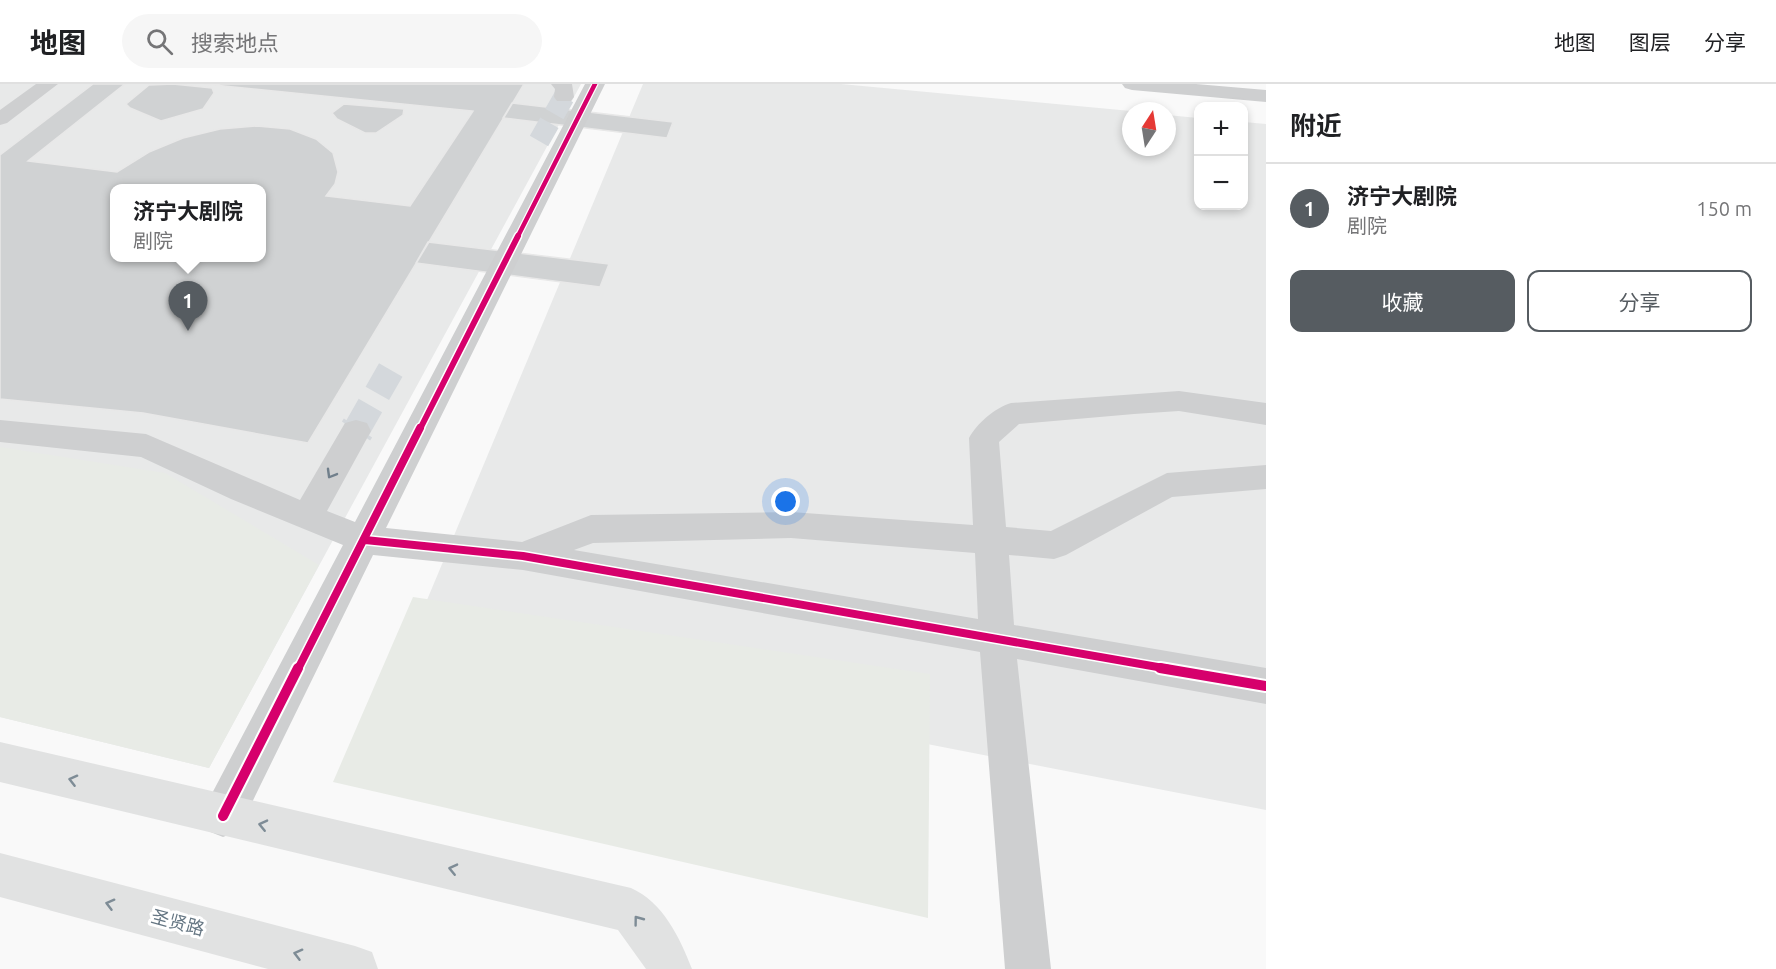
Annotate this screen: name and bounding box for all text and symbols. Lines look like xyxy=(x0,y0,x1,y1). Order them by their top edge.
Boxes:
search box xyxy=(122,14,542,68)
icon: search xyxy=(143,25,176,58)
text: 地图 xyxy=(30,27,86,58)
text: 搜索地点 xyxy=(191,30,279,55)
text: 地图 xyxy=(1554,30,1596,54)
text: 图层 xyxy=(1629,30,1671,54)
text: 分享 xyxy=(1704,30,1746,54)
north arrow xyxy=(1122,102,1176,156)
map controls xyxy=(1194,102,1248,210)
button: + xyxy=(1194,102,1248,156)
text: 附近 xyxy=(1290,111,1342,140)
button: − xyxy=(1194,156,1248,210)
text: 济宁大剧院 xyxy=(1347,183,1457,208)
popup xyxy=(110,184,266,262)
text: 1 xyxy=(1304,197,1315,220)
text: 150 m xyxy=(1696,197,1752,220)
text: 济宁大剧院 xyxy=(133,198,243,223)
text: 剧院 xyxy=(1347,214,1387,237)
text: 剧院 xyxy=(133,229,173,252)
button: 收藏 xyxy=(1290,270,1515,332)
button: 分享 xyxy=(1527,270,1752,332)
pin: 1 xyxy=(168,282,207,331)
one-way arrow xyxy=(327,468,339,478)
your location xyxy=(771,487,800,516)
one-way arrow xyxy=(68,774,78,787)
one-way arrow xyxy=(258,819,268,832)
one-way arrow xyxy=(448,863,458,876)
one-way arrow xyxy=(105,899,116,911)
street label: 圣贤路 xyxy=(149,905,207,939)
one-way arrow xyxy=(635,915,646,926)
one-way arrow xyxy=(294,949,304,961)

